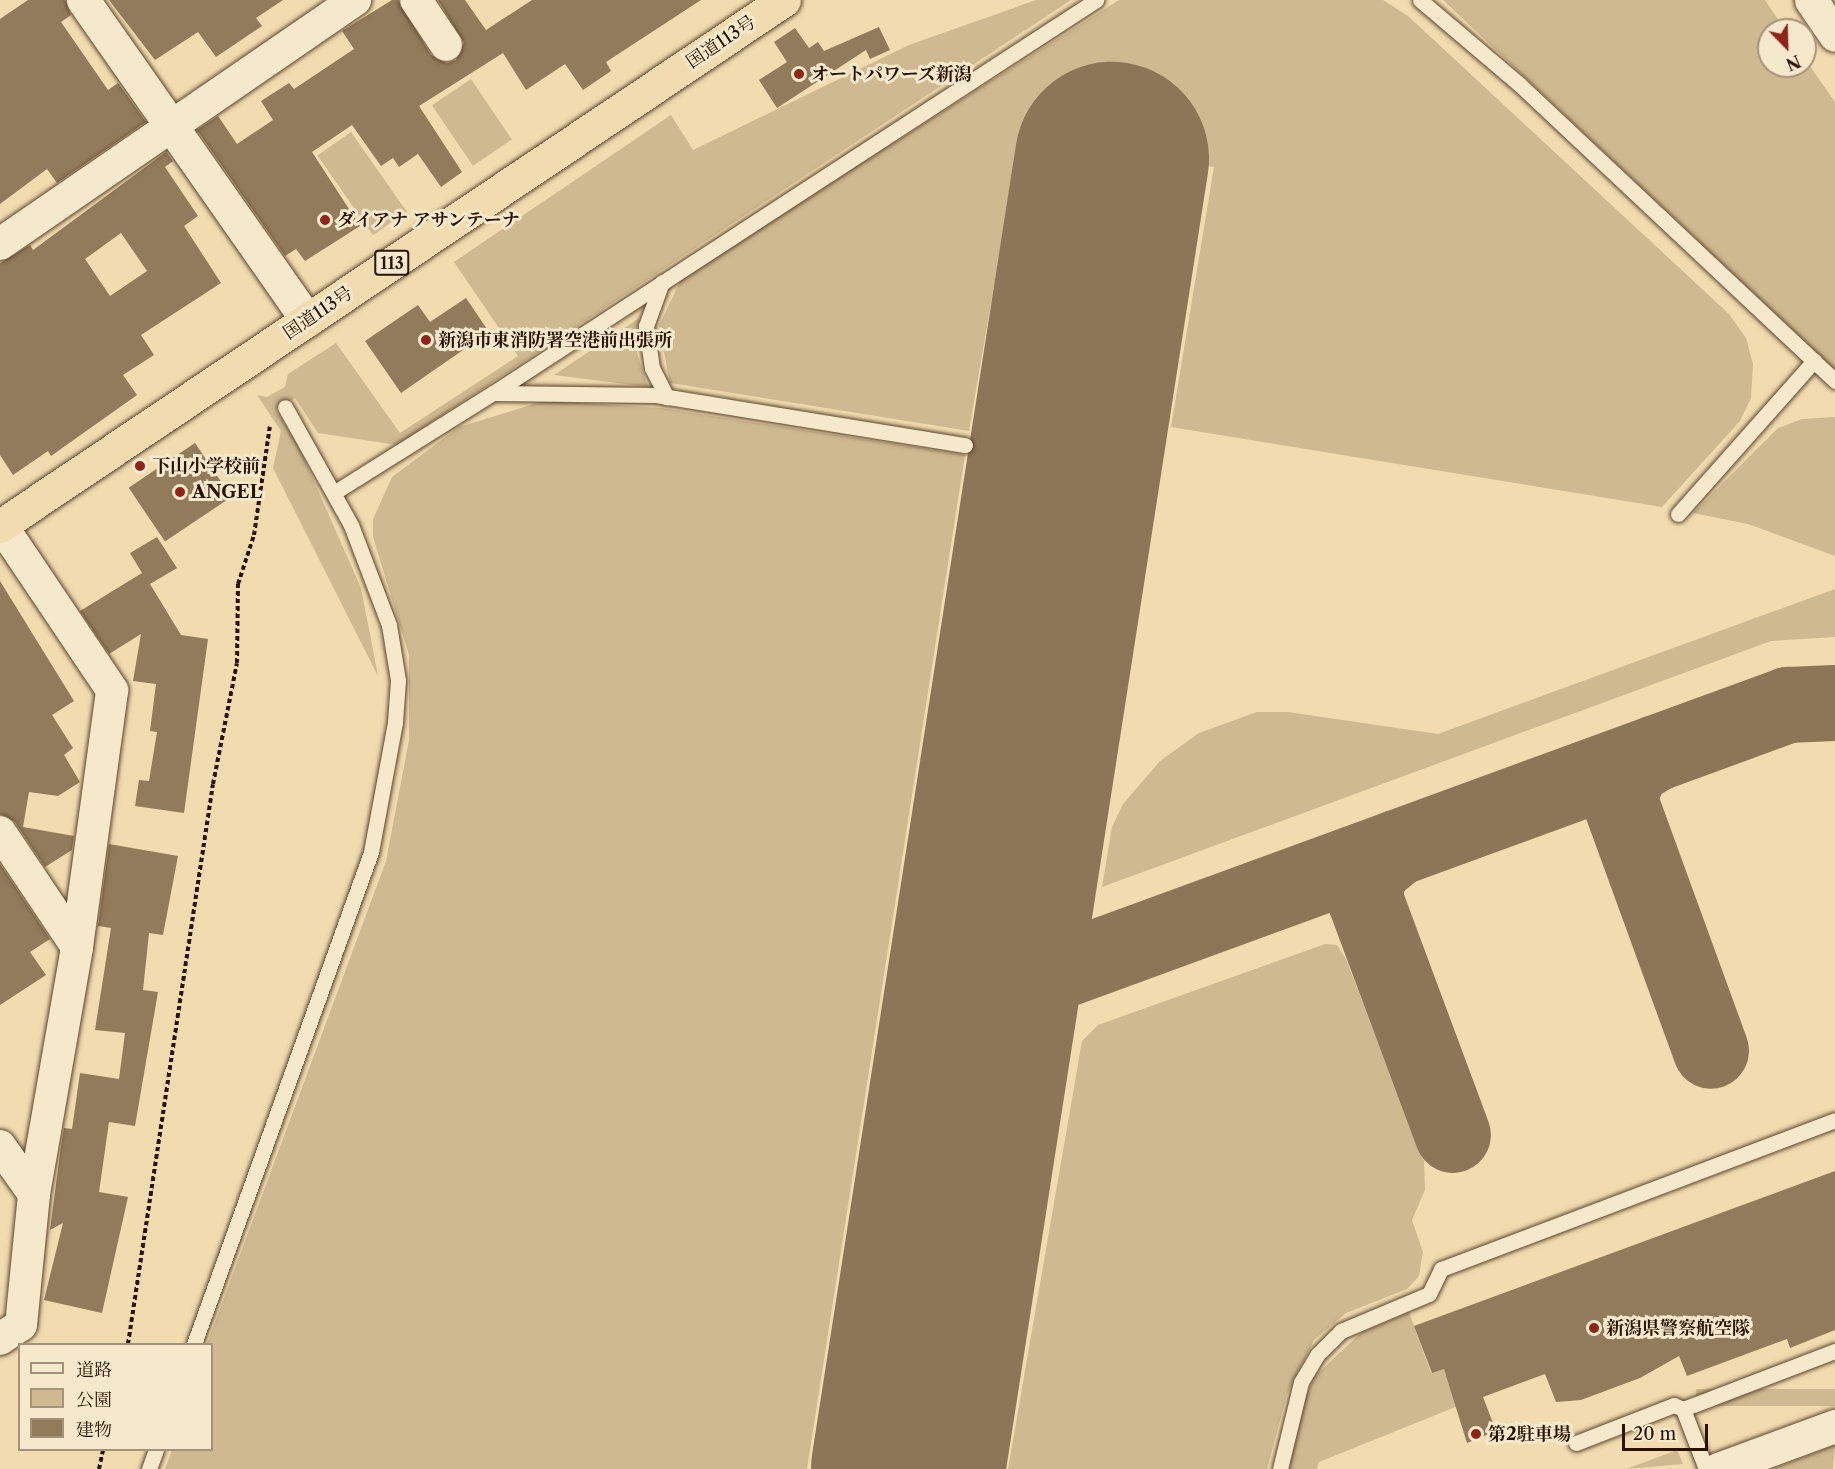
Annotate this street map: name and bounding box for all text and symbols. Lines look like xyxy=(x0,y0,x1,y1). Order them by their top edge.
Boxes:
street label: 国道113号 xyxy=(682,11,760,73)
north arrow xyxy=(1757,18,1817,78)
text: N xyxy=(1783,51,1804,75)
place label: オートパワーズ新潟 xyxy=(811,63,973,85)
marker: オートパワーズ新潟 xyxy=(792,67,806,81)
place label: ダイアナ アサンテーナ xyxy=(337,209,522,231)
marker: ダイアナ アサンテーナ xyxy=(318,213,332,227)
road number: 113 xyxy=(374,250,410,276)
street label: 国道113号 xyxy=(279,282,357,344)
place label: 新潟市東消防署空港前出張所 xyxy=(438,329,672,351)
marker: 新潟市東消防署空港前出張所 xyxy=(419,333,433,347)
place label: 下山小学校前 xyxy=(152,455,260,477)
marker: 下山小学校前 xyxy=(133,459,147,473)
place label: ANGEL xyxy=(192,481,262,503)
marker: ANGEL xyxy=(173,485,187,499)
place label: 新潟県警察航空隊 xyxy=(1606,1317,1750,1339)
marker: 新潟県警察航空隊 xyxy=(1587,1321,1601,1335)
legend xyxy=(18,1343,213,1451)
text: 道路 xyxy=(76,1359,112,1381)
text: 公園 xyxy=(76,1389,112,1411)
scale bar xyxy=(1625,1412,1710,1450)
text: 建物 xyxy=(76,1419,112,1441)
place label: 第2駐車場 xyxy=(1488,1423,1571,1445)
text: 20 m xyxy=(1633,1423,1676,1445)
marker: 第2駐車場 xyxy=(1469,1427,1483,1441)

